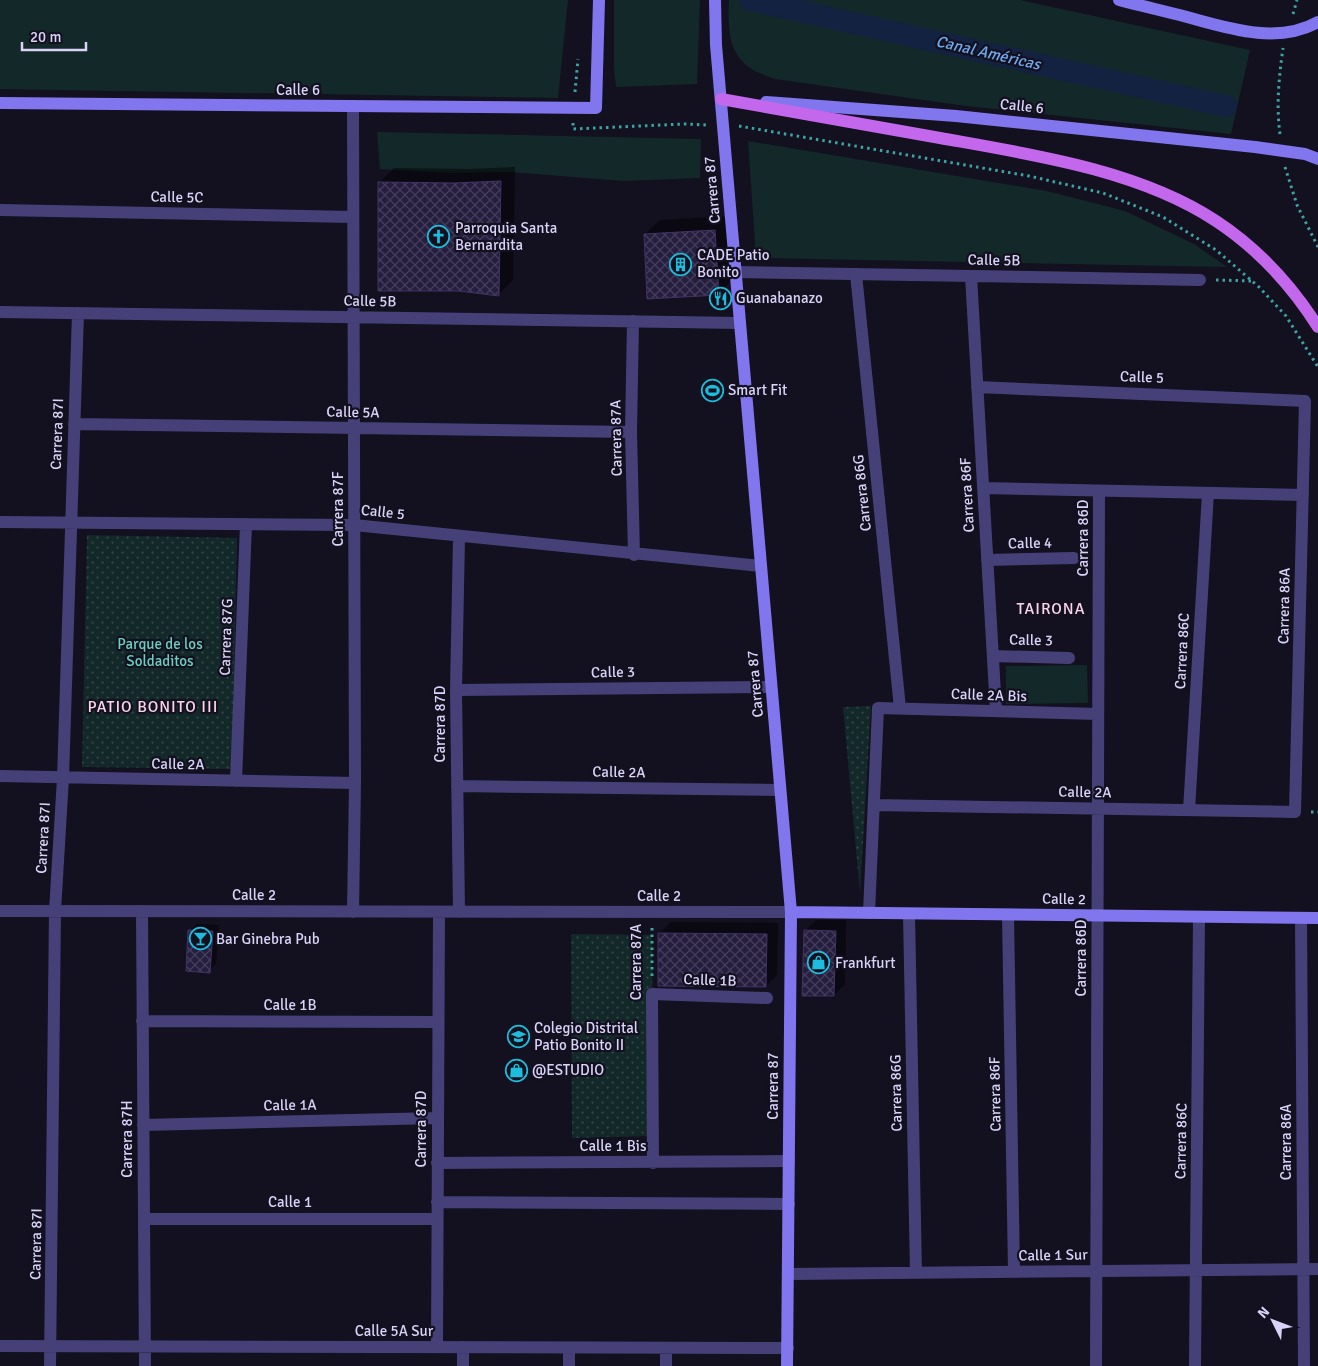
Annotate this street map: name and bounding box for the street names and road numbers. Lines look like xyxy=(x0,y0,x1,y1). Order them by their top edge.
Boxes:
street label: Calle 6 xyxy=(276,81,320,99)
street label: Calle 6 xyxy=(999,95,1045,117)
street label: Carrera 87 xyxy=(700,156,724,224)
street label: Calle 5C xyxy=(150,188,204,206)
street label: Calle 5B xyxy=(967,251,1021,269)
street label: Calle 5B xyxy=(343,292,397,310)
street label: Calle 5 xyxy=(1120,367,1164,387)
street label: Carrera 87I xyxy=(47,398,67,470)
street label: Carrera 87A xyxy=(606,400,626,476)
street label: Calle 5A xyxy=(326,403,380,421)
street label: Carrera 86G xyxy=(849,454,875,532)
street label: Carrera 86F xyxy=(956,457,978,533)
street label: Carrera 87F xyxy=(329,471,347,547)
street label: Carrera 86D xyxy=(1074,499,1092,577)
street label: Calle 5 xyxy=(360,501,406,523)
street label: Calle 4 xyxy=(1008,534,1052,552)
street label: Carrera 86A xyxy=(1274,568,1294,644)
street label: Carrera 87G xyxy=(216,598,236,676)
street label: Carrera 86C xyxy=(1171,612,1193,690)
street label: Calle 3 xyxy=(1009,631,1053,649)
street label: Carrera 87 xyxy=(743,650,767,718)
street label: Calle 3 xyxy=(591,663,635,681)
street label: Carrera 87D xyxy=(431,685,449,763)
street label: Calle 2A Bis xyxy=(951,685,1028,705)
street label: Calle 2A xyxy=(151,755,205,773)
street label: Calle 2A xyxy=(592,763,646,781)
street label: Calle 2A xyxy=(1058,783,1112,801)
street label: Carrera 87I xyxy=(32,802,54,874)
street label: Calle 2 xyxy=(232,886,276,904)
street label: Calle 2 xyxy=(637,887,681,905)
street label: Calle 2 xyxy=(1042,890,1086,908)
street label: Carrera 86D xyxy=(1072,919,1090,997)
street label: Carrera 87A xyxy=(627,924,645,1000)
street label: Calle 1B xyxy=(683,970,737,990)
street label: Calle 1B xyxy=(263,996,317,1014)
street label: Carrera 87 xyxy=(764,1052,782,1120)
street label: Carrera 86G xyxy=(886,1054,906,1132)
street label: Carrera 86F xyxy=(985,1056,1005,1132)
street label: Carrera 87D xyxy=(412,1090,430,1168)
street label: Calle 1A xyxy=(263,1096,317,1114)
street label: Carrera 87H xyxy=(118,1100,136,1178)
street label: Carrera 86C xyxy=(1171,1103,1191,1179)
street label: Carrera 86A xyxy=(1277,1104,1295,1180)
street label: Calle 1 Bis xyxy=(580,1137,647,1155)
street label: Calle 1 xyxy=(268,1193,312,1211)
street label: Carrera 87I xyxy=(26,1208,46,1280)
street label: Calle 1 Sur xyxy=(1018,1245,1088,1265)
street label: Calle 5A Sur xyxy=(355,1322,434,1340)

